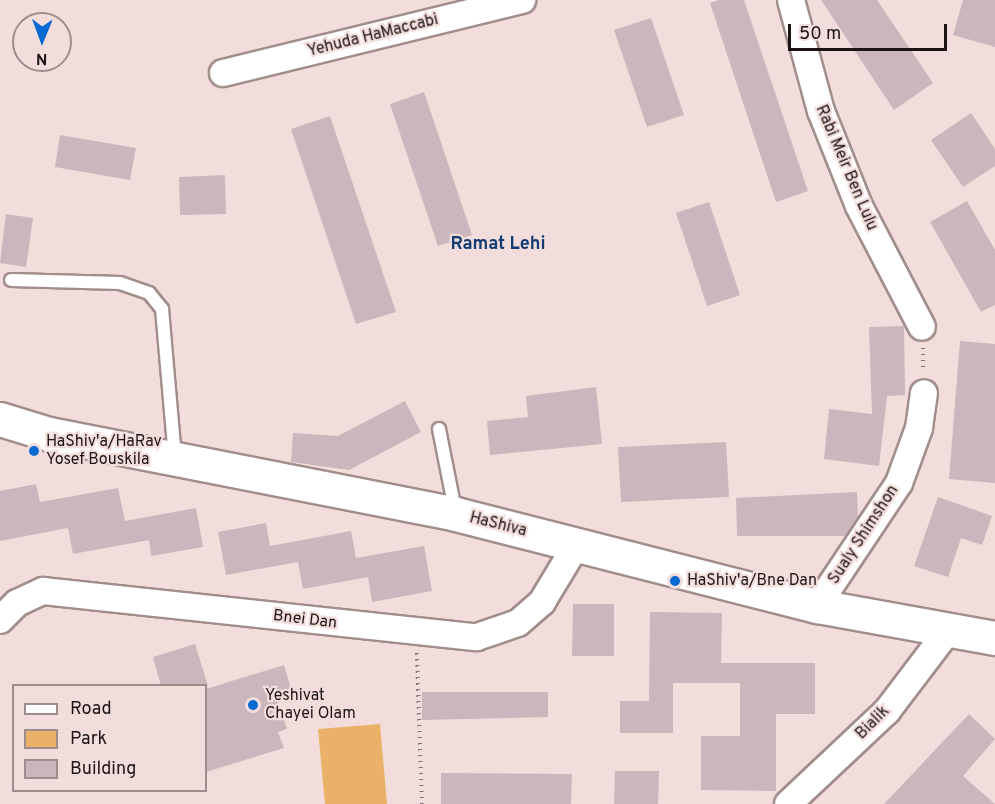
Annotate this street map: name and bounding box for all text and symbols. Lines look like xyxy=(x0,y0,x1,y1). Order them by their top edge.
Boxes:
street label: Yehuda HaMaccabi xyxy=(306,10,440,62)
north arrow xyxy=(12,12,72,72)
scale bar xyxy=(791,12,950,50)
text: 50 m xyxy=(799,23,841,46)
text: N xyxy=(36,48,48,68)
street label: Rabi Meir Ben Lulu xyxy=(811,102,881,234)
district label: Ramat Lehi xyxy=(450,234,546,256)
place label: HaShiv'a/HaRav Yosef Bouskila xyxy=(46,432,162,470)
marker: HaShiv'a/HaRav Yosef Bouskila xyxy=(27,444,41,458)
street label: Sualy Shimshon xyxy=(825,482,903,588)
street label: HaShiva xyxy=(468,509,528,541)
place label: HaShiv'a/Bne Dan xyxy=(687,571,817,591)
marker: HaShiv'a/Bne Dan xyxy=(668,574,682,588)
street label: Bnei Dan xyxy=(272,607,338,633)
legend xyxy=(12,684,207,792)
place label: Yeshivat Chayei Olam xyxy=(265,686,356,724)
text: Road xyxy=(70,698,112,721)
marker: Yeshivat Chayei Olam xyxy=(246,698,260,712)
street label: Bialik xyxy=(852,702,894,744)
text: Park xyxy=(70,728,107,751)
text: Building xyxy=(70,758,136,781)

